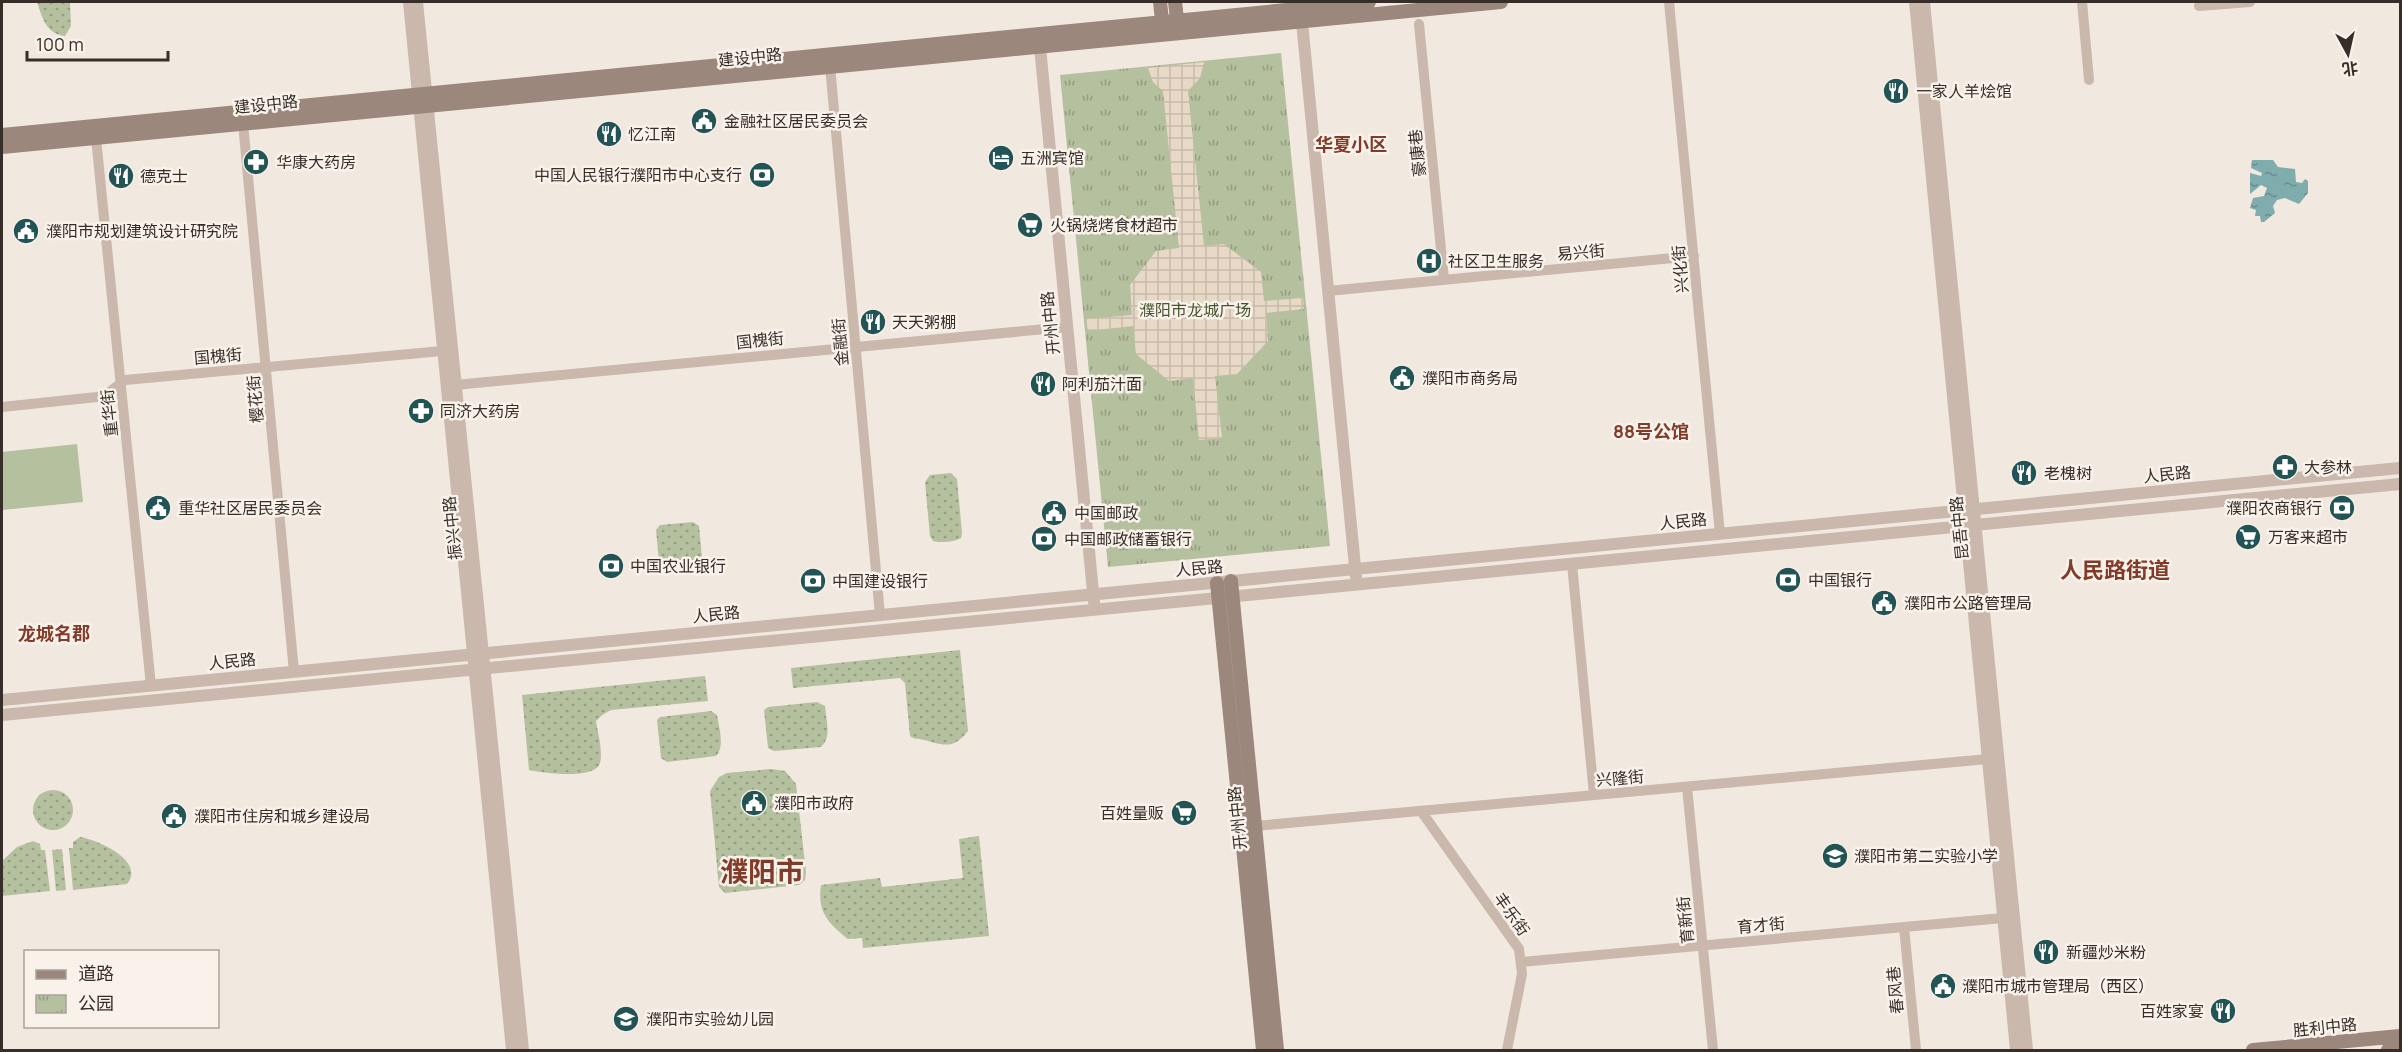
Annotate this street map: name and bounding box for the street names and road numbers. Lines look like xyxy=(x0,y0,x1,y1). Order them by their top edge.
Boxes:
street label: 建设中路 xyxy=(717,43,783,71)
street label: 建设中路 xyxy=(233,90,299,118)
street label: 豪康巷 xyxy=(1404,128,1430,178)
street label: 易兴街 xyxy=(1556,239,1606,265)
street label: 兴化街 xyxy=(1667,244,1693,294)
street label: 开州中路 xyxy=(1036,290,1064,356)
street label: 金融街 xyxy=(827,317,853,367)
street label: 国槐街 xyxy=(735,327,785,353)
street label: 国槐街 xyxy=(193,343,243,369)
street label: 樱花街 xyxy=(242,374,268,424)
street label: 重华街 xyxy=(96,388,122,438)
street label: 人民路 xyxy=(2142,461,2192,487)
street label: 振兴中路 xyxy=(438,495,466,561)
street label: 昆吾中路 xyxy=(1945,495,1973,561)
street label: 人民路 xyxy=(1658,508,1708,534)
street label: 人民路 xyxy=(1174,555,1224,581)
street label: 人民路 xyxy=(691,601,741,627)
street label: 人民路 xyxy=(207,648,257,674)
street label: 兴隆街 xyxy=(1595,765,1645,791)
street label: 开州中路 xyxy=(1223,785,1251,851)
street label: 丰乐街 xyxy=(1489,888,1535,940)
street label: 育新街 xyxy=(1672,895,1698,945)
street label: 育才街 xyxy=(1736,912,1786,938)
street label: 春风巷 xyxy=(1882,965,1908,1015)
street label: 胜利中路 xyxy=(2292,1013,2358,1041)

